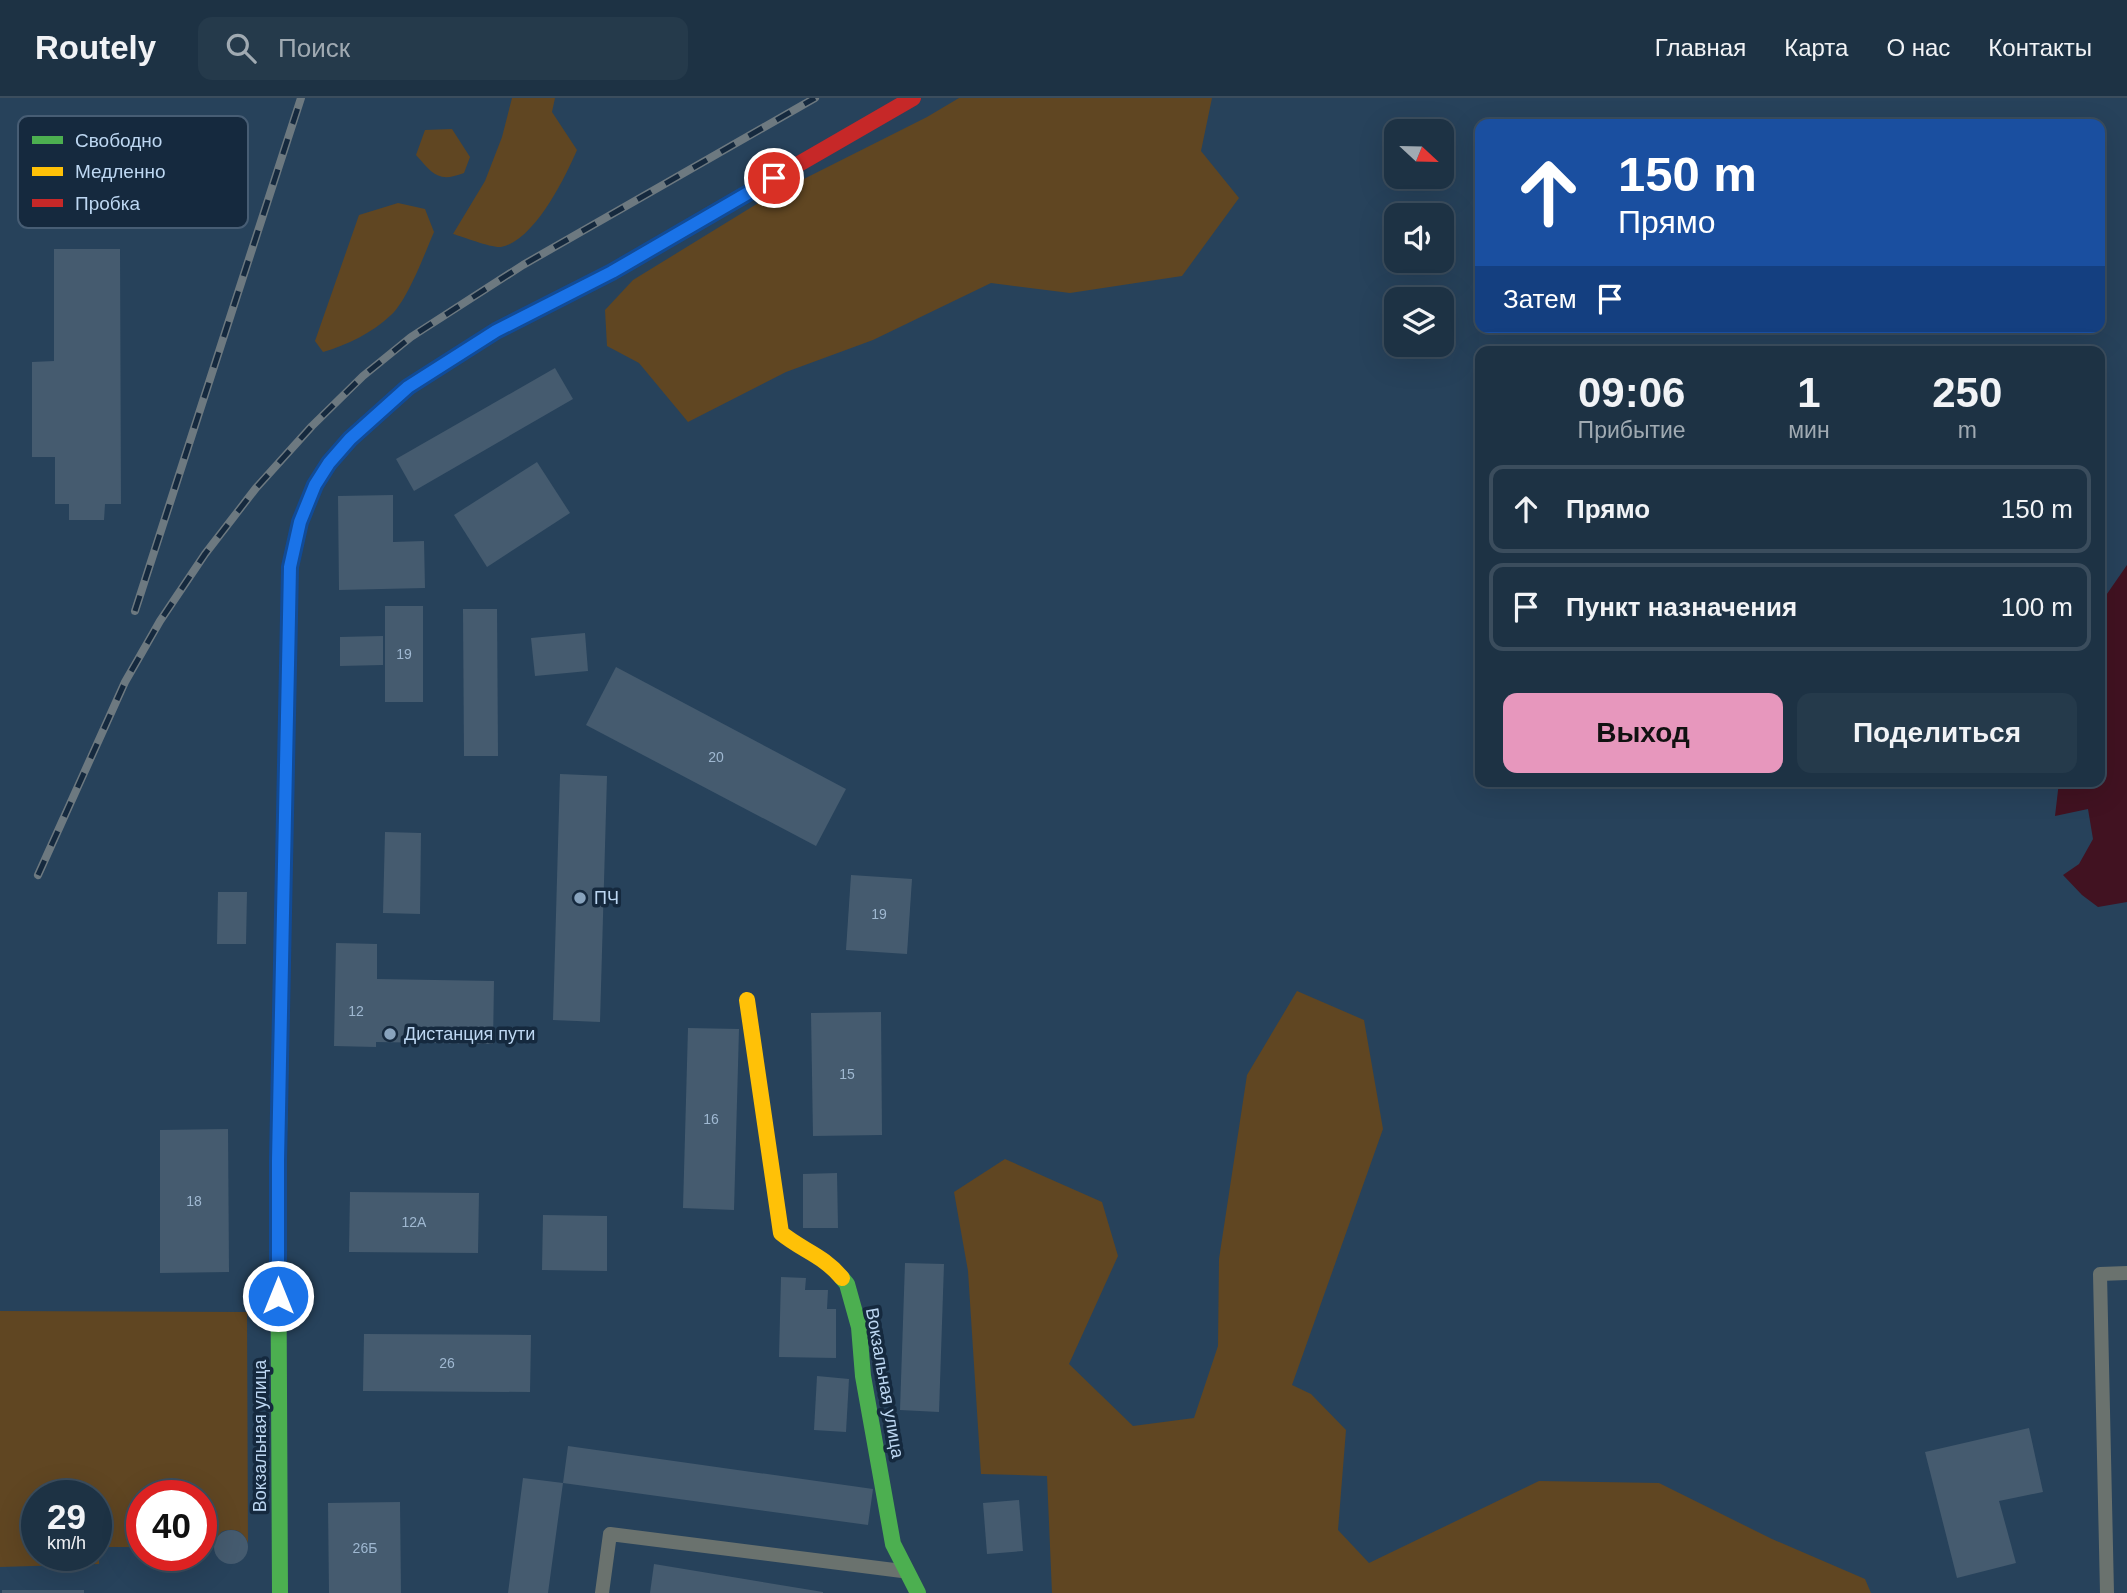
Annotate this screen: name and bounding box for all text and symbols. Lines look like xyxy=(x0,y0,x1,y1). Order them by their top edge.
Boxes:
search box xyxy=(198,17,688,80)
text: Routely xyxy=(35,29,156,66)
icon: search xyxy=(222,29,260,67)
text: Поиск xyxy=(278,33,350,63)
text: Главная xyxy=(1655,34,1746,61)
text: Карта xyxy=(1784,34,1848,61)
text: О нас xyxy=(1886,34,1950,61)
text: Контакты xyxy=(1988,34,2092,61)
legend xyxy=(18,116,248,228)
north arrow xyxy=(1384,119,1454,189)
map controls xyxy=(1384,119,1454,357)
text: Свободно xyxy=(75,130,162,151)
icon: ahead xyxy=(1503,147,1594,238)
text: 150 m xyxy=(1618,147,1757,201)
pin xyxy=(744,148,804,208)
icon: arrive xyxy=(755,159,793,197)
text: Медленно xyxy=(75,161,165,182)
text: Пробка xyxy=(75,193,140,214)
button: sound xyxy=(1384,203,1454,273)
text: Прямо xyxy=(1618,204,1716,240)
icon: arrive xyxy=(1591,280,1629,318)
text: Затем xyxy=(1503,284,1577,314)
button: layers xyxy=(1384,287,1454,357)
text: 09:06 xyxy=(1578,369,1685,416)
text: 1 xyxy=(1797,369,1821,416)
text: 250 xyxy=(1932,369,2002,416)
text: Прибытие xyxy=(1578,417,1686,443)
text: мин xyxy=(1788,417,1830,443)
text: m xyxy=(1958,417,1977,443)
icon: ahead xyxy=(1507,490,1545,528)
text: Прямо xyxy=(1566,494,1650,524)
text: 150 m xyxy=(2001,494,2073,524)
icon: arrive xyxy=(1507,588,1545,626)
text: Пункт назначения xyxy=(1566,592,1797,622)
text: 100 m xyxy=(2001,592,2073,622)
house number: 19 xyxy=(396,646,412,662)
button: Выход xyxy=(1503,693,1783,773)
button: Поделиться xyxy=(1797,693,2077,773)
house number: 20 xyxy=(708,749,724,765)
place label: ПЧ xyxy=(594,888,619,908)
marker: ПЧ xyxy=(572,890,588,906)
house number: 19 xyxy=(871,906,887,922)
house number: 12 xyxy=(348,1003,364,1019)
place label: Дистанция пути xyxy=(404,1024,535,1044)
marker: Дистанция пути xyxy=(382,1026,398,1042)
house number: 15 xyxy=(839,1066,855,1082)
house number: 16 xyxy=(703,1111,719,1127)
house number: 18 xyxy=(186,1193,202,1209)
house number: 12А xyxy=(402,1214,427,1230)
position arrow xyxy=(241,1259,315,1333)
street label: Вокзальная улица xyxy=(862,1306,908,1461)
house number: 26 xyxy=(439,1355,455,1371)
street label: Вокзальная улица xyxy=(250,1359,270,1512)
speed limit sign: 40 xyxy=(126,1480,217,1571)
text: 29 xyxy=(47,1497,86,1536)
text: km/h xyxy=(47,1533,86,1553)
house number: 26Б xyxy=(353,1540,377,1556)

